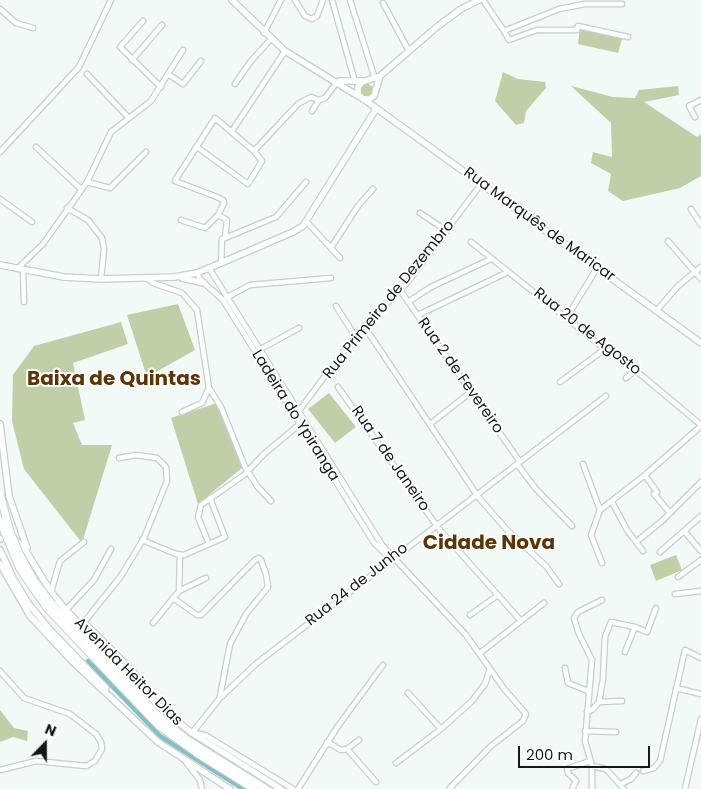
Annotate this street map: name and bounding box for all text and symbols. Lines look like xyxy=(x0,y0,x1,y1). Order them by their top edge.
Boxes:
street label: Rua Marquês de Maricar xyxy=(460,164,618,286)
street label: Rua Primeiro de Dezembro xyxy=(319,217,459,383)
street label: Rua 20 de Agosto xyxy=(530,285,644,379)
street label: Rua 2 de Fevereiro xyxy=(413,315,507,437)
street label: Ladeira do Ypiranga xyxy=(247,347,343,485)
district label: Baixa de Quintas xyxy=(27,368,201,392)
street label: Rua 7 de Janeiro xyxy=(347,403,433,515)
district label: Cidade Nova xyxy=(423,532,555,556)
street label: Rua 24 de Junho xyxy=(302,540,412,630)
street label: Avenida Heitor Dias xyxy=(70,614,186,730)
north arrow xyxy=(20,719,70,769)
text: N xyxy=(42,719,59,741)
scale bar xyxy=(521,736,654,768)
text: 200 m xyxy=(526,744,573,765)

